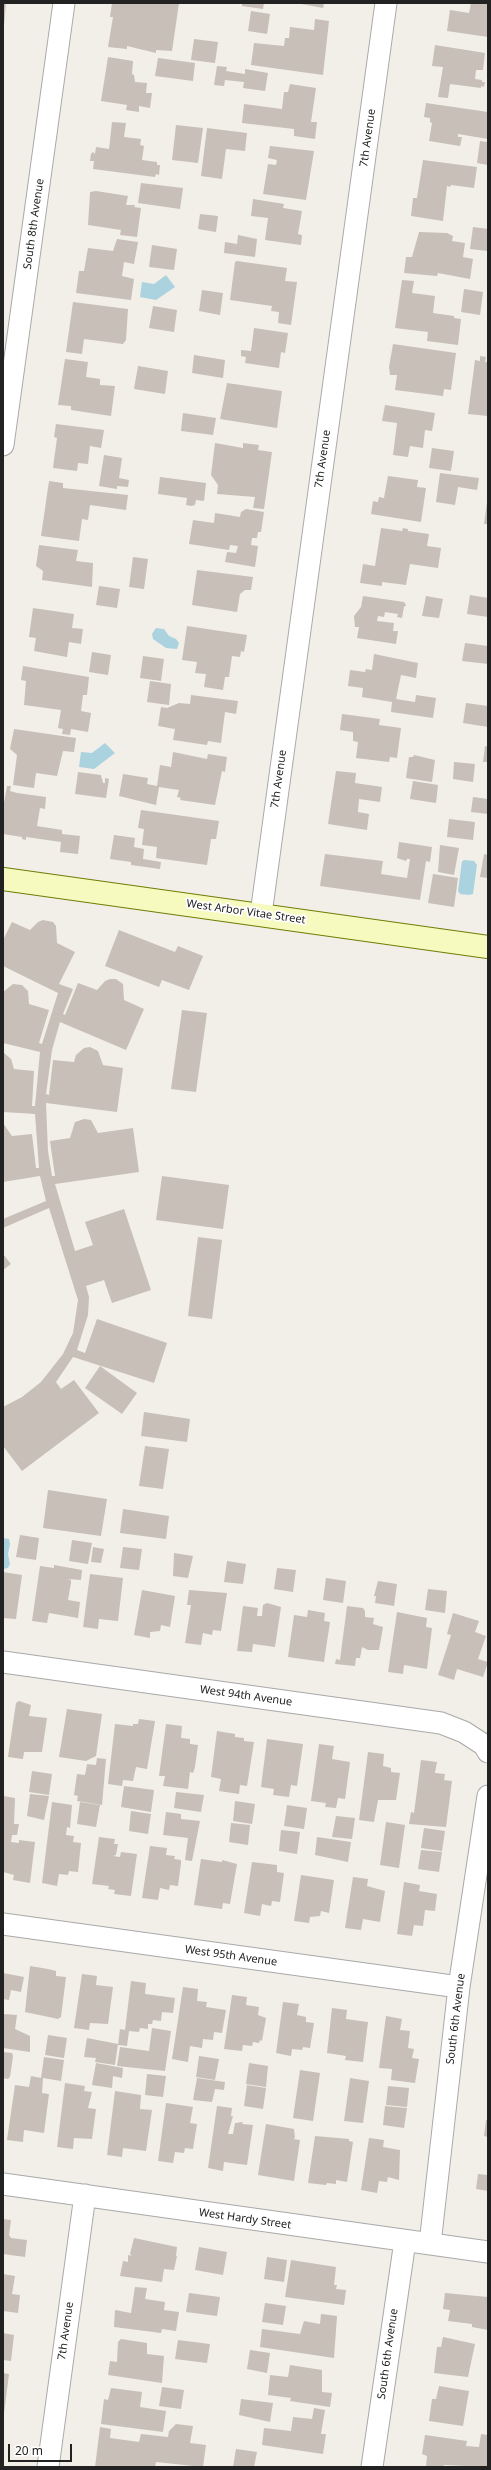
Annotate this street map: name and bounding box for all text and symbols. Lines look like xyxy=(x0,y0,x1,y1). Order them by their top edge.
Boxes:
street label: 7th Avenue xyxy=(357,108,379,168)
street label: South 8th Avenue xyxy=(21,178,47,270)
street label: 7th Avenue xyxy=(312,429,334,489)
street label: 7th Avenue xyxy=(268,749,290,809)
street label: West Arbor Vitae Street xyxy=(186,897,306,927)
street label: West 94th Avenue xyxy=(199,1683,293,1709)
street label: West 95th Avenue xyxy=(184,1943,278,1969)
street label: South 6th Avenue xyxy=(444,1973,468,2065)
street label: West Hardy Street xyxy=(198,2206,292,2232)
street label: 7th Avenue xyxy=(55,2301,77,2361)
street label: South 6th Avenue xyxy=(375,2308,401,2400)
scale bar xyxy=(10,2436,74,2462)
text: 20 m xyxy=(15,2442,43,2459)

